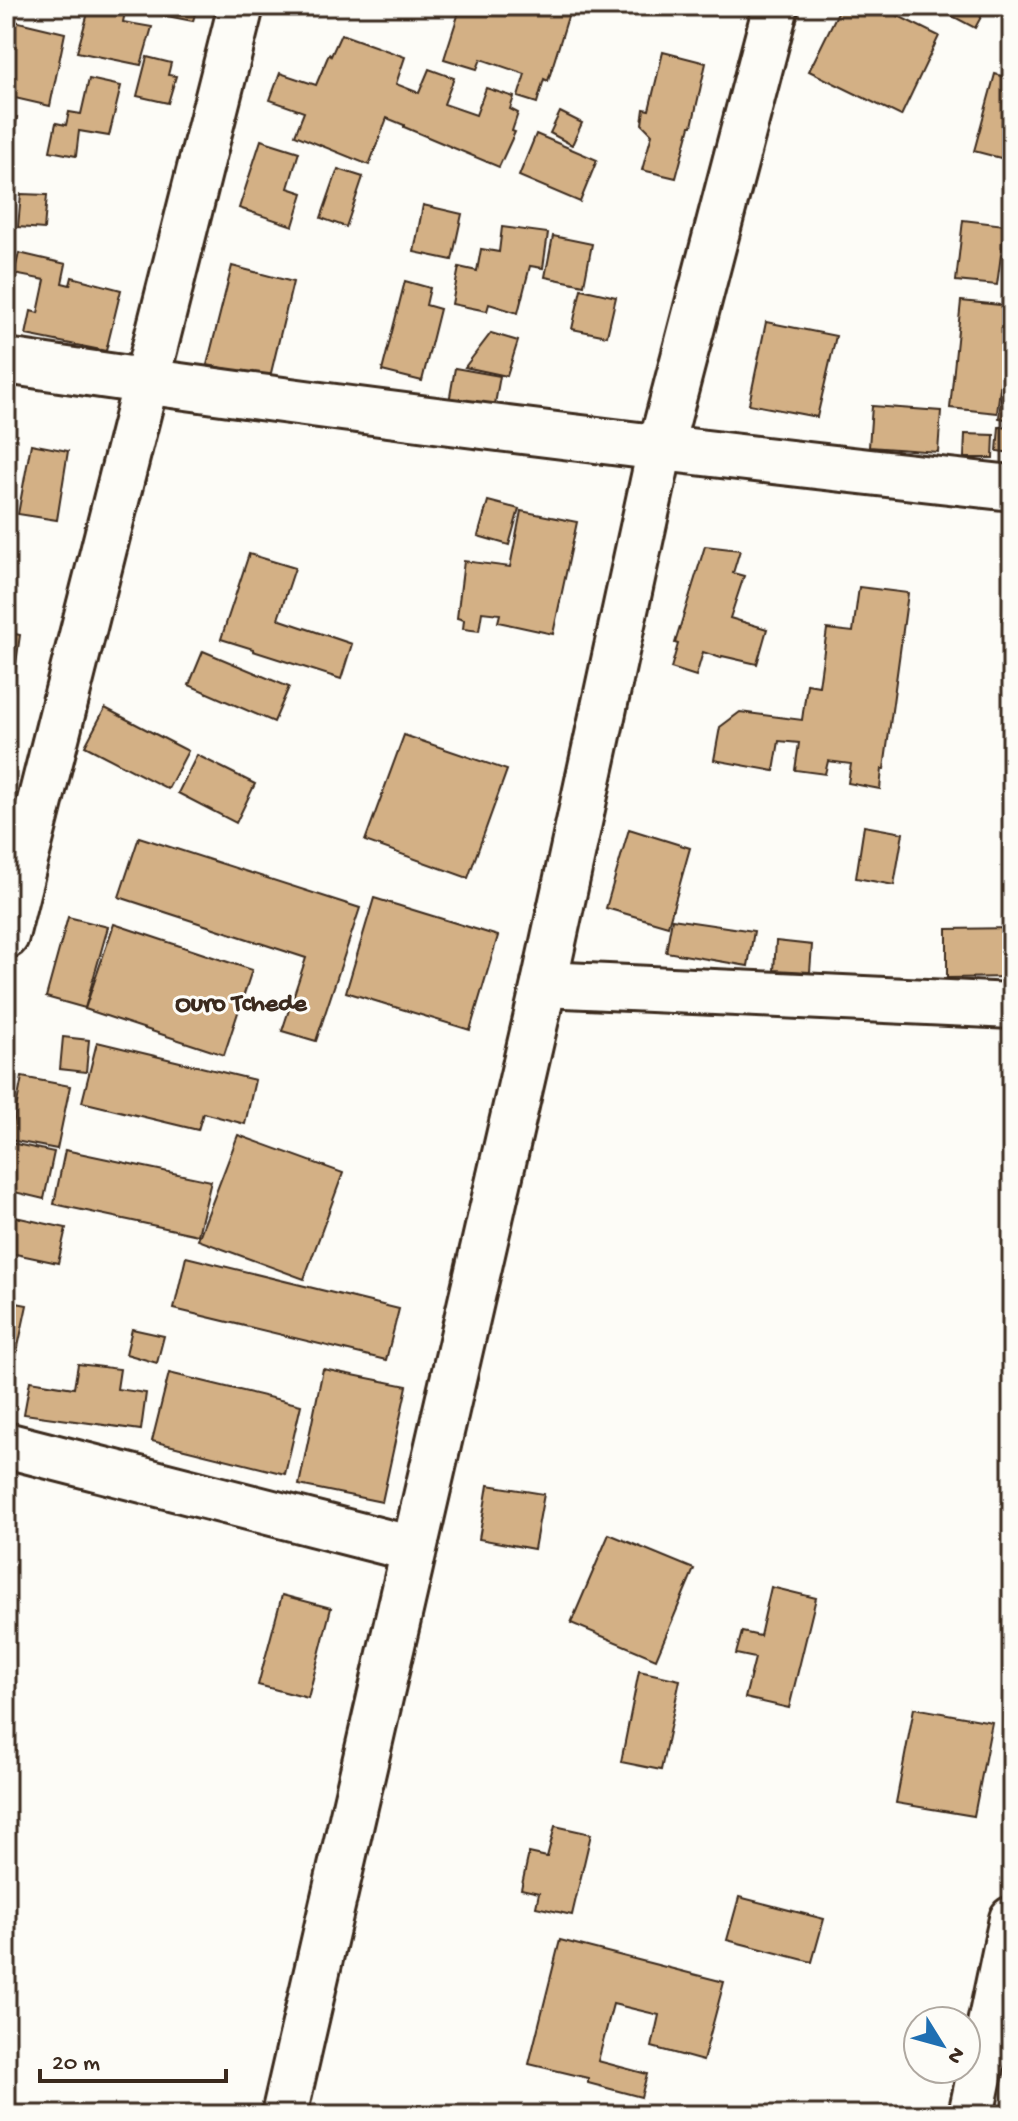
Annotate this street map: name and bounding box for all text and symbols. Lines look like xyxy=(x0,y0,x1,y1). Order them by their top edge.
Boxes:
district label: Ouro Tchede xyxy=(175,990,308,1021)
north arrow xyxy=(902,2005,982,2085)
scale bar xyxy=(40,2033,226,2083)
text: N xyxy=(940,2041,969,2068)
text: 20 m xyxy=(52,2050,100,2079)

